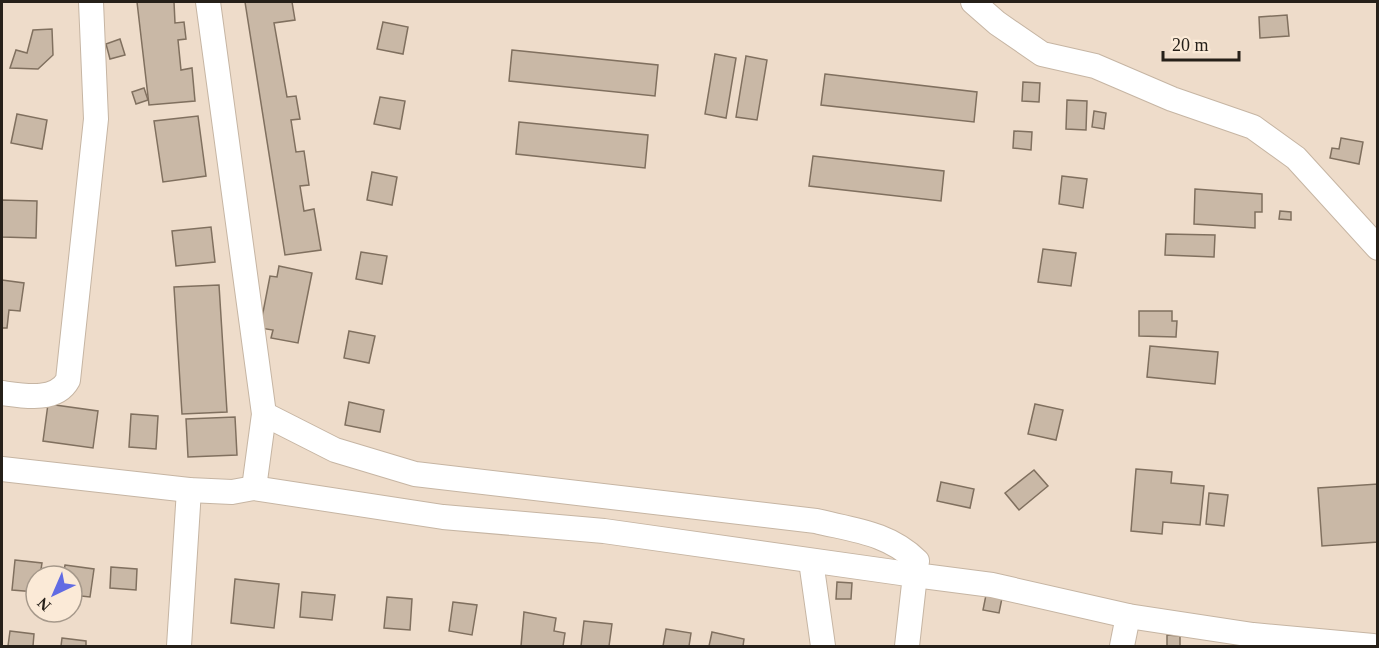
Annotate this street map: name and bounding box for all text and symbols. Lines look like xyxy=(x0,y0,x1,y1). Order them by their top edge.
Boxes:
scale bar xyxy=(1163,24,1240,62)
text: 20 m xyxy=(1172,35,1209,55)
north arrow xyxy=(24,564,84,624)
text: N xyxy=(34,594,54,615)

